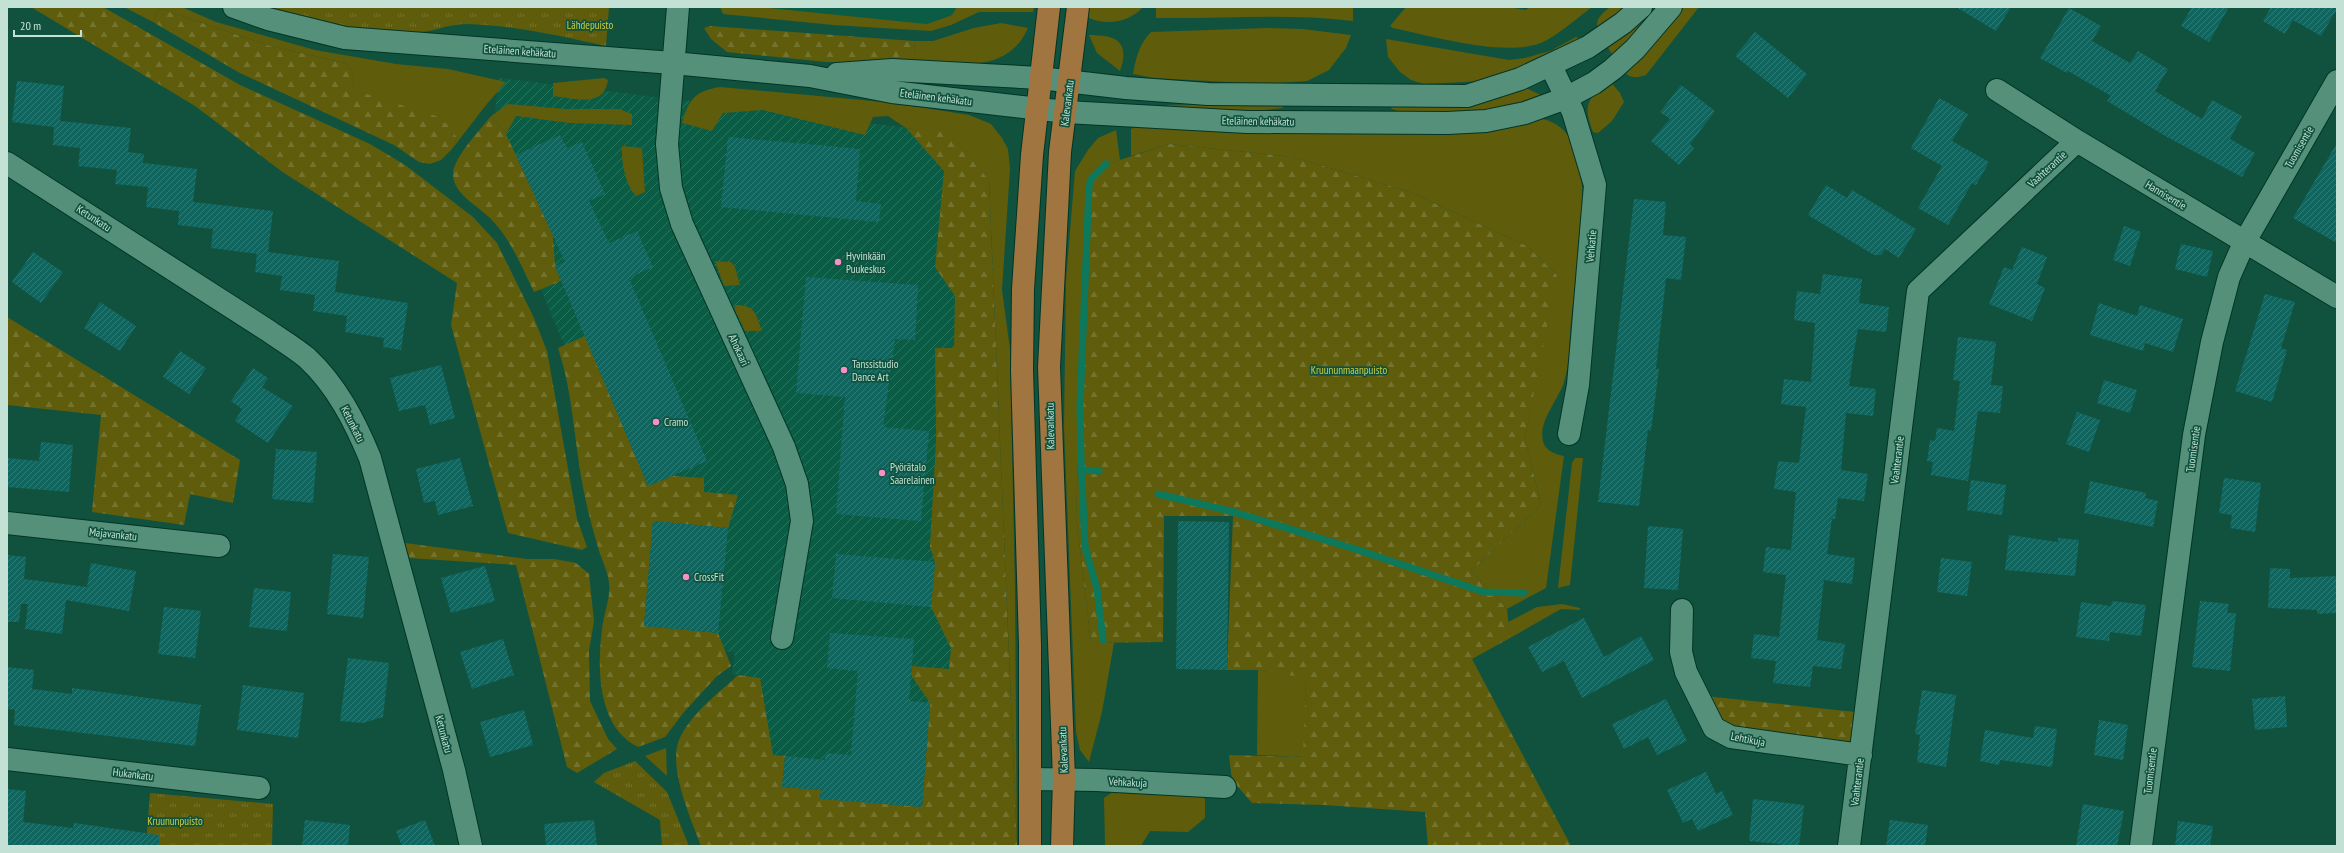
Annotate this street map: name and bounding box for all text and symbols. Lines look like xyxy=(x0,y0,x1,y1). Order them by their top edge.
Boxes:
scale bar xyxy=(14,12,81,38)
text: 20 m xyxy=(20,18,41,33)
park label: Lähdepuisto xyxy=(567,18,613,32)
street label: Eteläinen kehäkatu xyxy=(483,41,557,61)
street label: Kalevankatu xyxy=(1057,79,1077,127)
street label: Eteläinen kehäkatu xyxy=(899,86,973,108)
street label: Eteläinen kehäkatu xyxy=(1222,113,1295,129)
street label: Tuomisentie xyxy=(2281,123,2317,170)
street label: Vaahterantie xyxy=(2024,147,2070,191)
street label: Hannisentie xyxy=(2143,177,2189,213)
street label: Ketunkatu xyxy=(74,202,114,235)
street label: Vehkatie xyxy=(1583,229,1599,264)
place label: Hyvinkään Puukeskus xyxy=(846,249,886,276)
marker: Hyvinkään Puukeskus xyxy=(833,257,843,267)
street label: Ahokaari xyxy=(726,332,752,368)
place label: Tanssistudio Dance Art xyxy=(852,357,899,384)
park label: Kruununmaanpuisto xyxy=(1311,363,1387,377)
marker: Tanssistudio Dance Art xyxy=(839,365,849,375)
street label: Kalevankatu xyxy=(1043,402,1057,449)
street label: Ketunkatu xyxy=(338,404,368,445)
place label: Cramo xyxy=(664,415,688,429)
marker: Cramo xyxy=(651,417,661,427)
street label: Tuomisentie xyxy=(2183,425,2203,473)
street label: Vaahterantie xyxy=(1887,435,1907,486)
place label: Pyörätalo Saarelainen xyxy=(890,460,935,487)
marker: Pyörätalo Saarelainen xyxy=(877,468,887,478)
street label: Majavankatu xyxy=(88,525,138,544)
place label: CrossFit xyxy=(694,570,724,584)
marker: CrossFit xyxy=(681,572,691,582)
street label: Ketunkatu xyxy=(432,714,456,755)
street label: Kalevankatu xyxy=(1055,726,1071,773)
street label: Lehtikuja xyxy=(1730,729,1766,749)
street label: Tuomisentie xyxy=(2140,747,2160,795)
street label: Vaahterantie xyxy=(1847,757,1867,808)
street label: Hukankatu xyxy=(112,765,154,783)
street label: Vehkakuja xyxy=(1107,774,1148,790)
park label: Kruununpuisto xyxy=(147,814,203,828)

